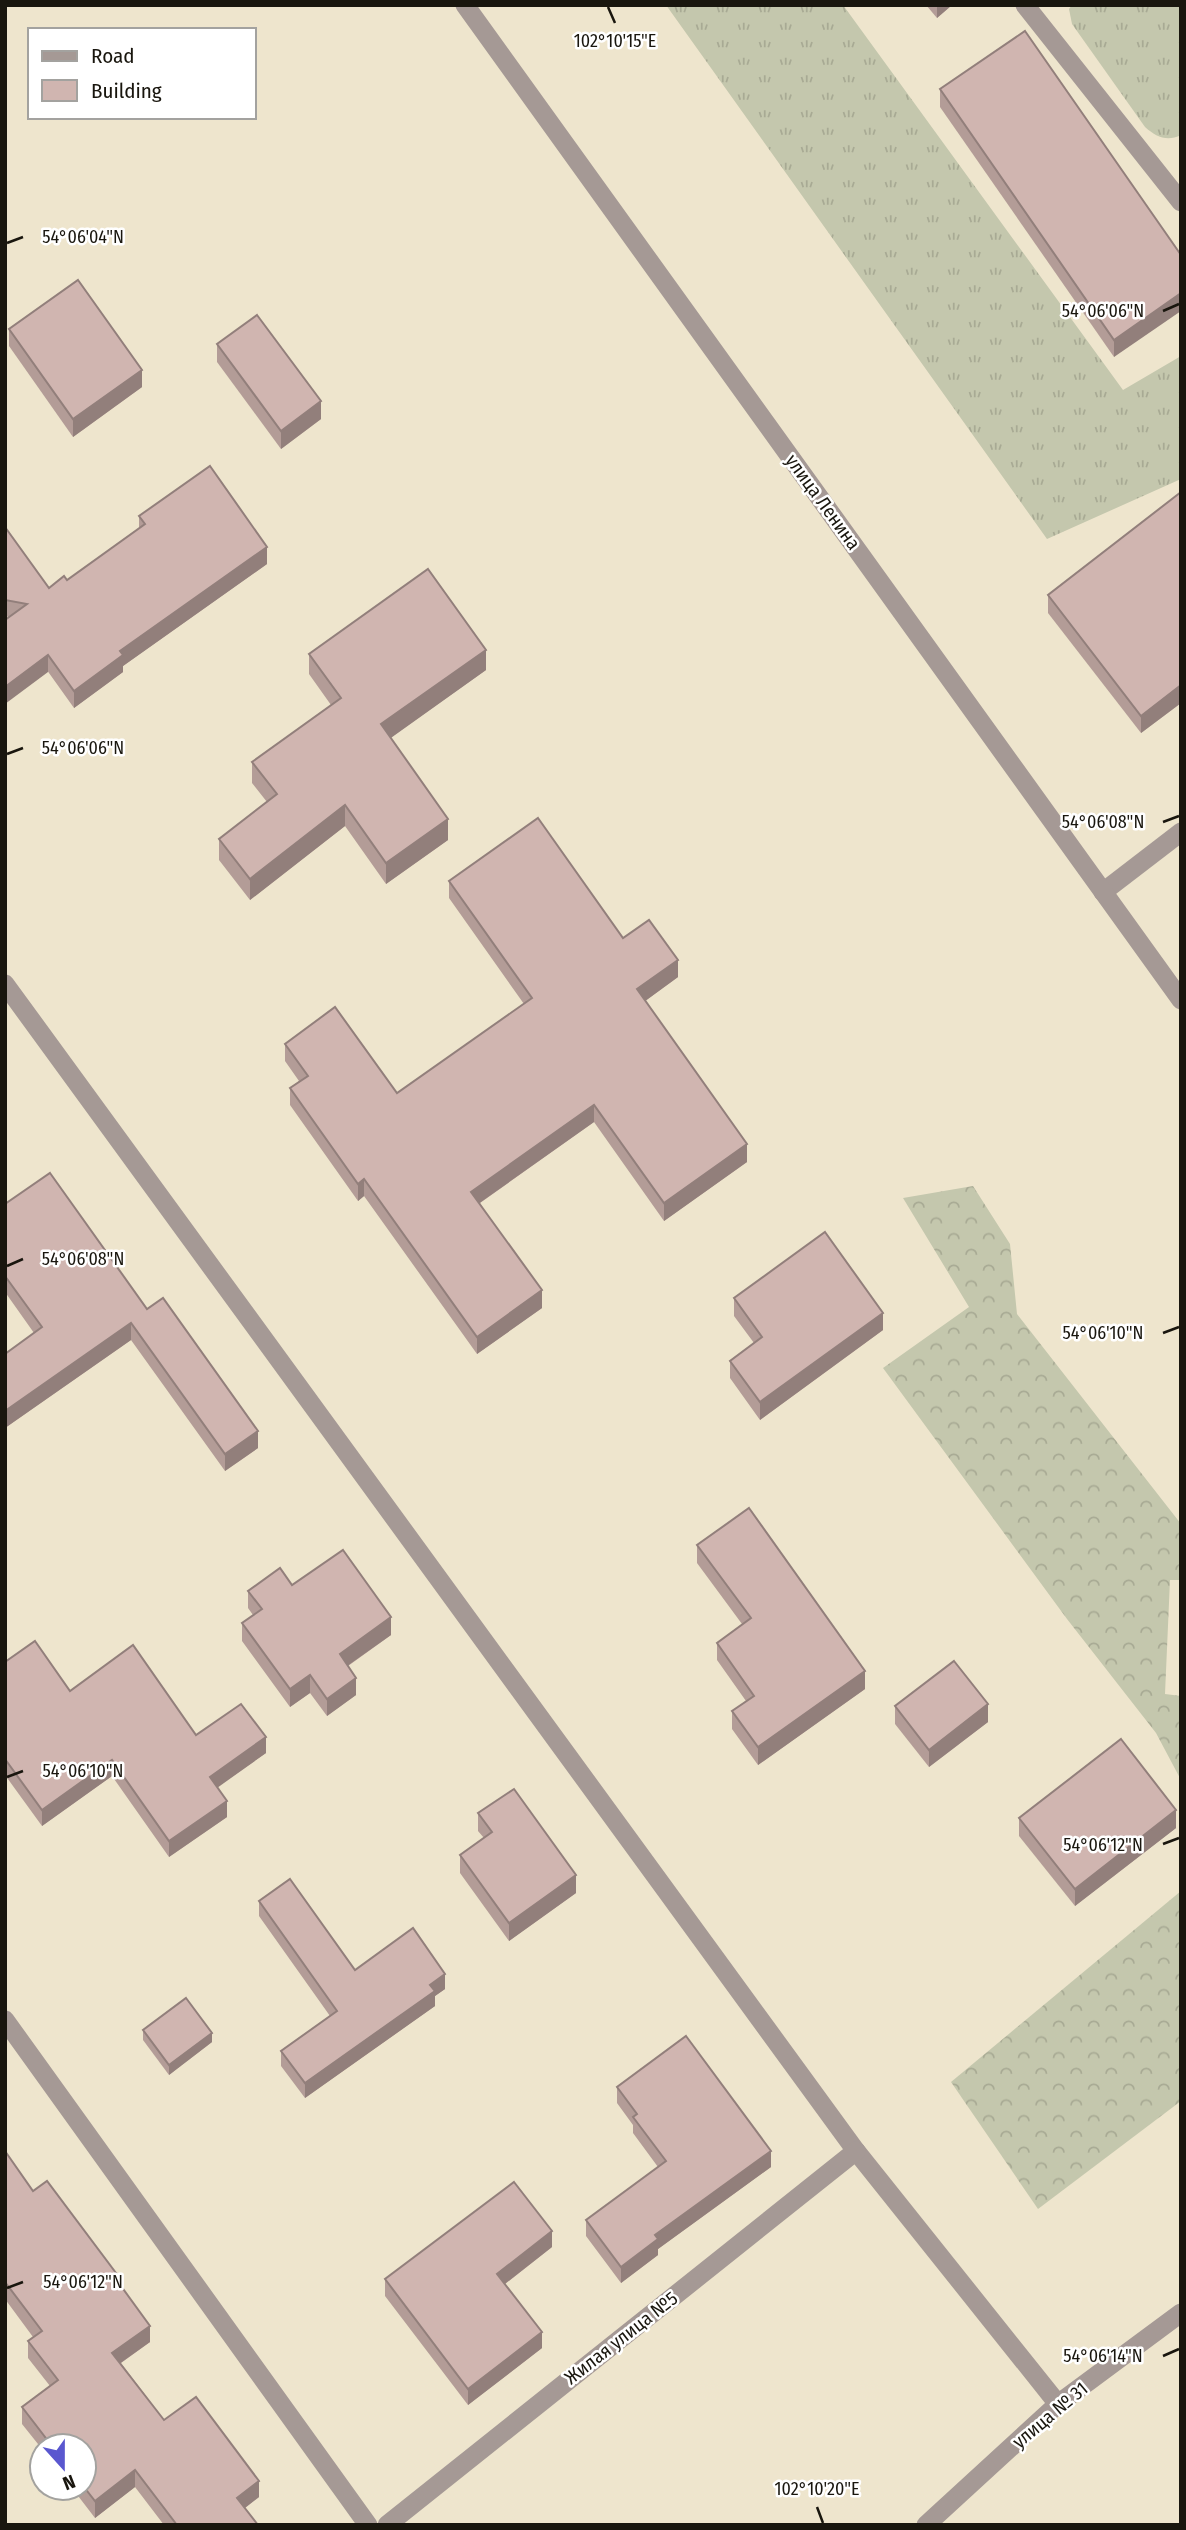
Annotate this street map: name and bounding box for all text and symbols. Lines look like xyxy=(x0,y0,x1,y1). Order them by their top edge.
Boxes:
legend xyxy=(28,28,256,119)
text: 102°10'15"E xyxy=(574,30,656,52)
text: Road xyxy=(91,43,135,69)
text: Building xyxy=(91,78,162,104)
text: 54°06'04"N xyxy=(42,226,124,248)
text: 54°06'06"N xyxy=(1062,300,1144,322)
street label: улица Ленина xyxy=(781,450,865,554)
text: 54°06'06"N xyxy=(42,737,124,759)
text: 54°06'08"N xyxy=(1062,811,1144,833)
text: 54°06'08"N xyxy=(42,1248,124,1270)
text: 54°06'10"N xyxy=(1063,1322,1143,1344)
text: 54°06'10"N xyxy=(43,1760,123,1782)
text: 54°06'12"N xyxy=(1063,1834,1143,1856)
text: 54°06'12"N xyxy=(43,2271,123,2293)
street label: Жилая улица №5 xyxy=(560,2287,682,2389)
text: 54°06'14"N xyxy=(1063,2345,1143,2367)
street label: улица № 31 xyxy=(1008,2377,1092,2453)
north arrow xyxy=(28,2432,98,2502)
text: N xyxy=(59,2470,78,2495)
text: 102°10'20"E xyxy=(775,2478,859,2500)

